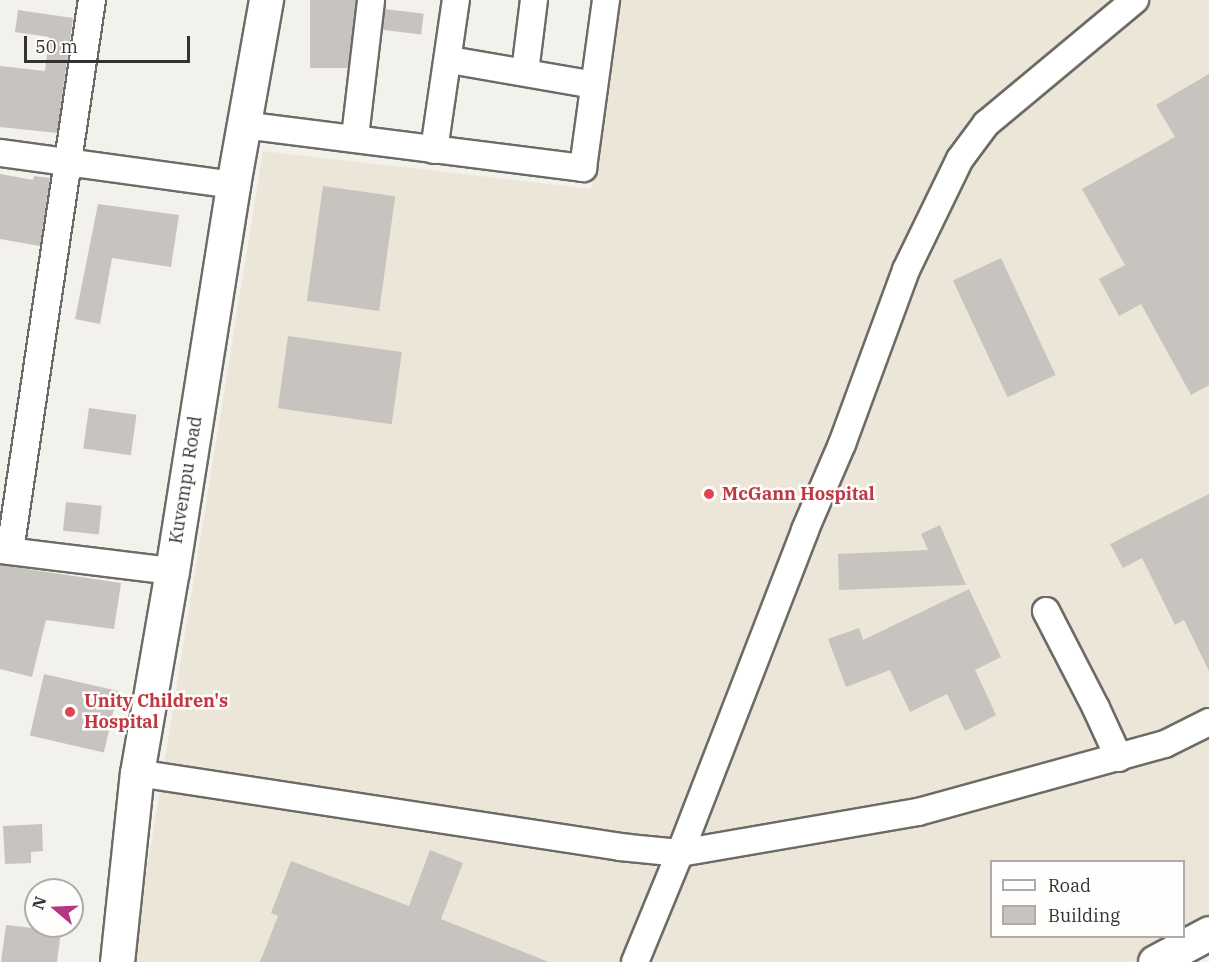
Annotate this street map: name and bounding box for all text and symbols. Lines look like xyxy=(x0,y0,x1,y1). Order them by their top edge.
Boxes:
scale bar xyxy=(27,24,194,62)
text: 50 m xyxy=(35,35,78,58)
street label: Kuvempu Road xyxy=(165,415,207,545)
place label: McGann Hospital xyxy=(722,483,875,505)
marker: McGann Hospital xyxy=(700,485,718,503)
place label: Unity Children's Hospital xyxy=(84,691,228,734)
marker: Unity Children's Hospital xyxy=(61,703,79,721)
legend xyxy=(990,860,1185,938)
text: Road xyxy=(1048,874,1091,897)
north arrow xyxy=(24,878,84,938)
text: N xyxy=(27,894,50,912)
text: Building xyxy=(1048,904,1120,927)

